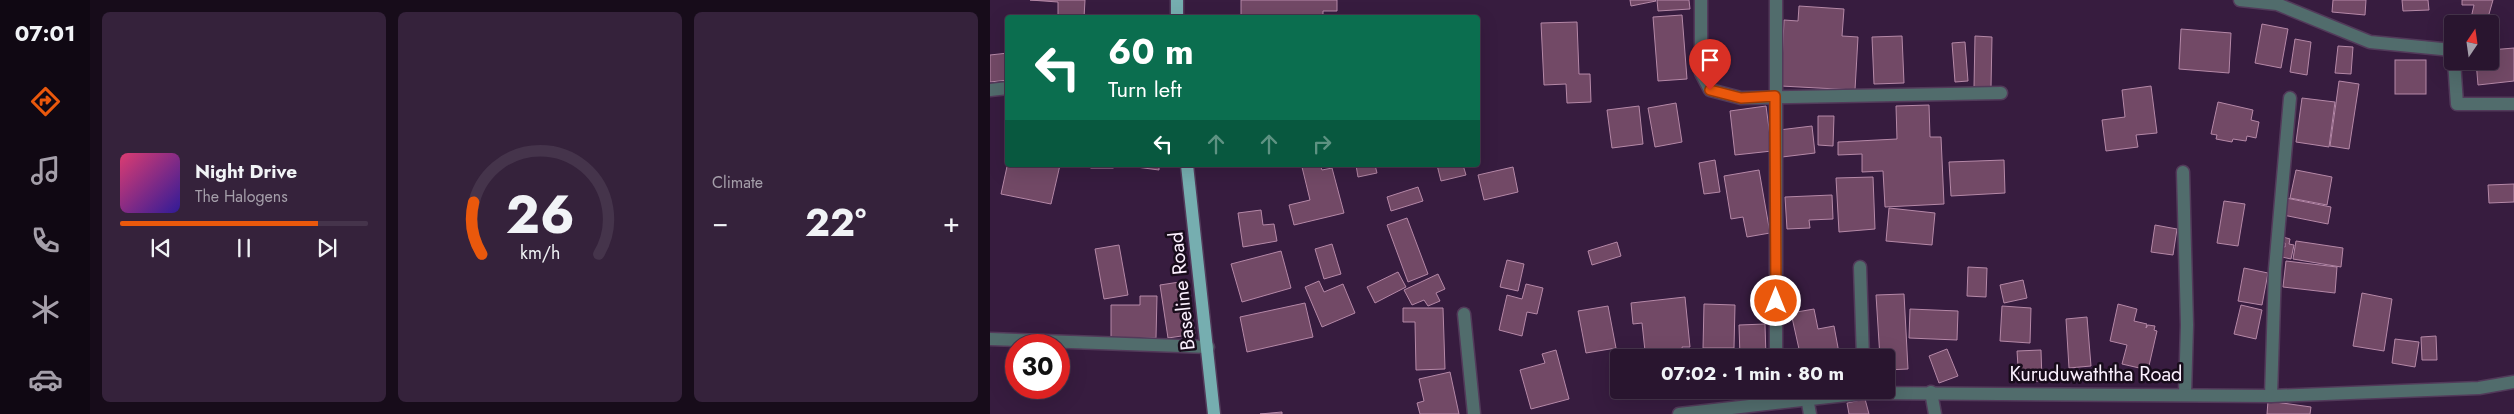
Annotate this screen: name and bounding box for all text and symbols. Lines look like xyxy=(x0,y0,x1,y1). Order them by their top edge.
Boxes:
north arrow xyxy=(2444,15,2499,70)
map controls xyxy=(2444,15,2499,70)
text: 07:01 xyxy=(15,17,75,49)
text: 60 m xyxy=(1108,27,1194,77)
icon: left xyxy=(1025,35,1090,100)
pin xyxy=(1689,39,1731,90)
icon: arrive xyxy=(1696,46,1724,74)
text: Turn left xyxy=(1108,73,1182,105)
icon: directions xyxy=(28,84,63,119)
icon: left xyxy=(1149,130,1177,158)
icon: ahead xyxy=(1202,130,1230,158)
icon: ahead xyxy=(1255,130,1283,158)
icon: right xyxy=(1308,130,1336,158)
icon: music xyxy=(28,153,63,188)
text: Night Drive xyxy=(195,158,297,185)
text: Climate xyxy=(712,171,763,194)
text: 26 xyxy=(506,177,574,253)
text: The Halogens xyxy=(195,185,288,208)
text: 22° xyxy=(805,195,866,250)
text: − xyxy=(712,202,729,243)
text: + xyxy=(943,202,960,243)
icon: phone xyxy=(28,223,63,258)
street label: Baseline Road xyxy=(1161,230,1203,352)
icon: previous xyxy=(147,234,175,262)
icon: pause xyxy=(230,234,258,262)
icon: next xyxy=(313,234,341,262)
text: km/h xyxy=(520,240,560,266)
position arrow xyxy=(1749,274,1801,326)
icon: climate xyxy=(28,292,63,327)
speed limit sign: 30 xyxy=(1005,334,1070,399)
text: 07:02 · 1 min · 80 m xyxy=(1661,360,1844,387)
street label: Kuruduwaththa Road xyxy=(2009,360,2183,389)
icon: car xyxy=(28,362,63,397)

